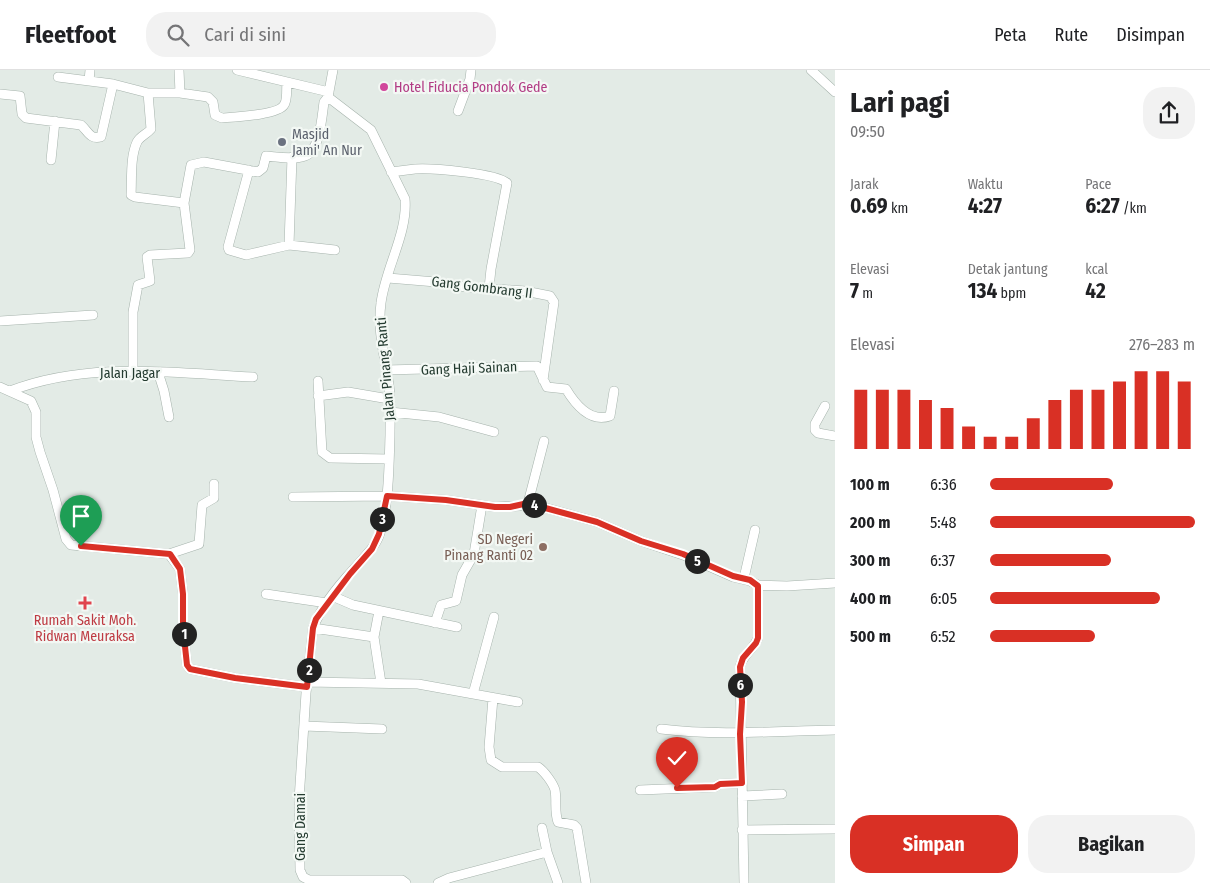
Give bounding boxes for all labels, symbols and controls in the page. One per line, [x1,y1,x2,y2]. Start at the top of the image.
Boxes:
search box [146,12,496,57]
text: Fleetfoot [25,21,116,49]
icon: search [164,21,192,49]
text: Cari di sini [204,23,286,46]
text: Peta [994,24,1026,46]
text: Rute [1054,24,1088,46]
text: Disimpan [1116,24,1185,46]
place label: Hotel Fiducia Pondok Gede [394,79,548,96]
marker: Hotel Fiducia Pondok Gede [378,81,390,93]
text: Lari pagi [850,86,950,119]
button: share [1143,87,1195,139]
text: 09:50 [850,122,885,141]
place label: Masjid Jami' An Nur [292,126,362,159]
marker: Masjid Jami' An Nur [276,136,288,148]
text: Jarak [850,176,879,193]
text: Waktu [968,176,1003,193]
text: Pace [1085,176,1111,193]
text: 0.69 [850,193,888,219]
text: 4:27 [968,193,1002,219]
text: 6:27 [1085,193,1120,219]
text: km [888,200,908,217]
text: /km [1120,200,1147,217]
text: Elevasi [850,261,889,278]
text: Detak jantung [968,261,1047,278]
text: kcal [1085,261,1108,278]
street label: Gang Gombrang II [430,273,533,302]
text: 7 [850,278,859,304]
text: 134 [968,278,997,304]
text: 42 [1085,278,1106,304]
text: m [859,285,873,302]
text: bpm [997,285,1026,302]
street label: Jalan Pinang Ranti [373,316,398,421]
text: Elevasi [850,335,895,354]
text: 276–283 m [1129,335,1195,354]
street label: Gang Haji Sainan [420,358,518,379]
street label: Jalan Jagar [100,365,160,382]
text: 100 m [850,475,890,494]
text: 6:36 [930,475,957,494]
pin: 4 [522,492,546,518]
pin [60,495,102,546]
text: 4 [531,497,538,514]
icon: arrive [67,502,95,530]
pin: 3 [370,506,394,532]
text: 3 [379,511,386,528]
text: 200 m [850,513,890,532]
text: 5:48 [930,513,956,532]
place label: SD Negeri Pinang Ranti 02 [444,531,533,564]
marker: SD Negeri Pinang Ranti 02 [537,541,549,553]
pin: 5 [684,548,710,574]
text: 300 m [850,551,891,570]
text: 6:37 [930,551,955,570]
text: 5 [694,553,701,570]
text: 400 m [850,589,891,608]
text: 6:05 [930,589,957,608]
marker: Rumah Sakit Moh. Ridwan Meuraksa [78,596,92,610]
place label: Rumah Sakit Moh. Ridwan Meuraksa [34,612,136,645]
pin: 1 [172,622,196,646]
text: 1 [182,626,187,643]
text: 500 m [850,627,891,646]
text: 6:52 [930,627,956,646]
pin: 2 [296,658,322,682]
text: 2 [306,662,313,679]
pin: 6 [728,672,752,698]
text: 6 [737,677,744,694]
pin [656,737,698,788]
icon: check [663,744,691,772]
street label: Gang Damai [292,793,309,861]
button: Simpan [850,815,1018,873]
button: Bagikan [1028,815,1195,873]

